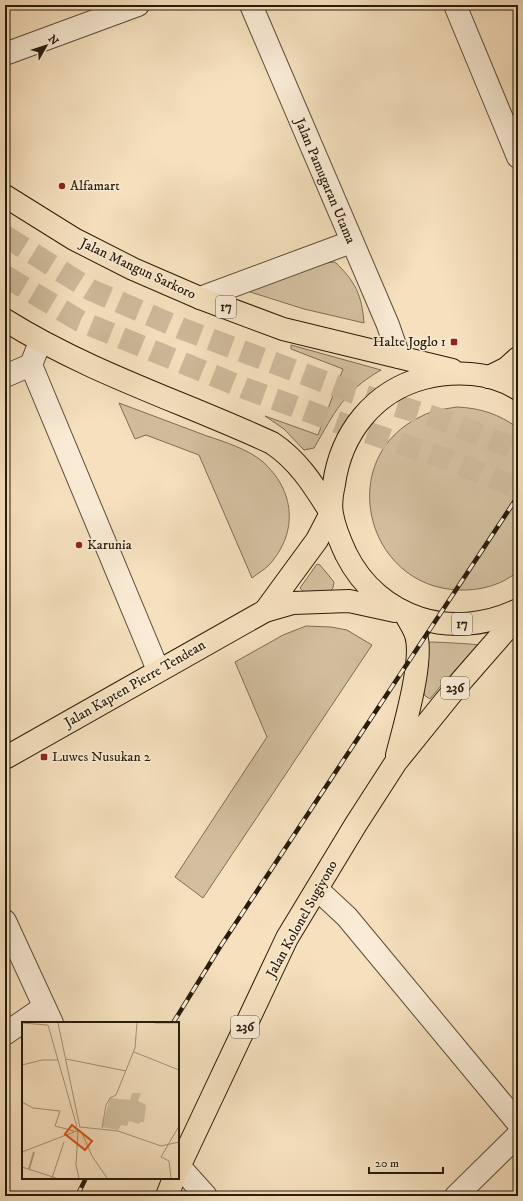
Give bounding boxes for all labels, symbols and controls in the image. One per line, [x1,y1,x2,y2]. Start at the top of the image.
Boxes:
north arrow [26,26,66,66]
text: N [45,32,61,48]
street label: Jalan Pamugaran Utama [290,114,360,247]
place label: Alfamart [70,177,120,195]
marker: Alfamart [57,181,67,191]
street label: Jalan Mangun Sarkoro [75,233,199,304]
road number: 17 [216,296,236,318]
place label: Halte Joglo 1 [373,333,446,351]
marker: Halte Joglo 1 [449,337,459,347]
place label: Karunia [87,536,132,554]
marker: Karunia [74,540,84,550]
road number: 17 [452,613,472,635]
street label: Jalan Kapten Pierre Tendean [59,636,209,733]
road number: 236 [441,677,469,699]
place label: Luwes Nusukan 2 [52,748,151,766]
marker: Luwes Nusukan 2 [39,752,49,762]
street label: Jalan Kolonel Sugiyono [261,857,342,983]
road number: 236 [231,1016,259,1038]
inset map [22,1022,179,1179]
scale bar [369,1149,443,1175]
text: 20 m [375,1156,399,1171]

